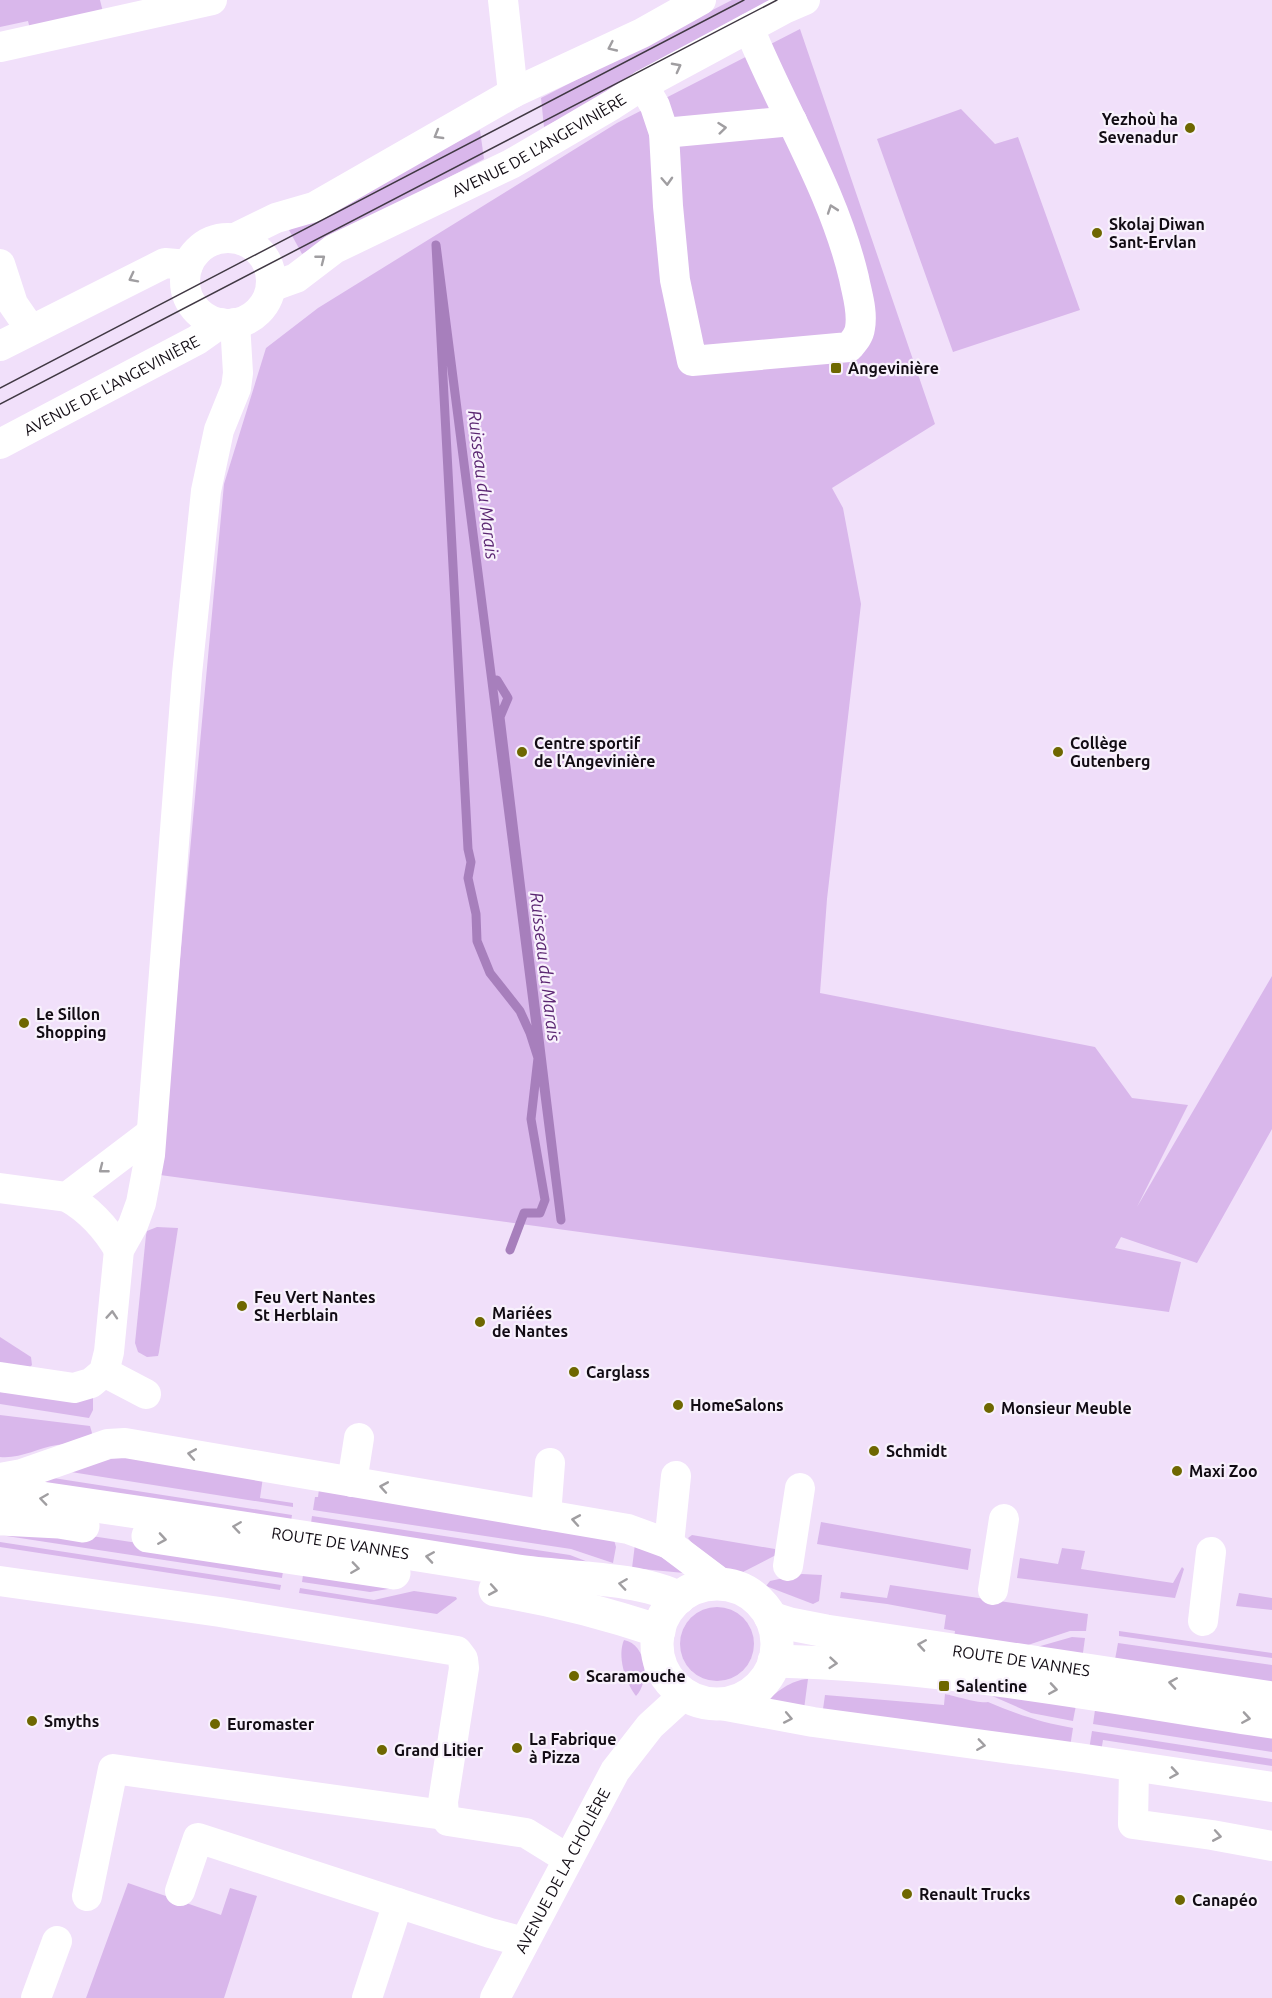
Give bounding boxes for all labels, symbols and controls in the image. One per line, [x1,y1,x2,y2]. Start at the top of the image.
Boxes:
one-way arrow [607,40,618,52]
one-way arrow [671,63,681,74]
street label: AVENUE DE L'ANGEVINIÈRE [449,90,629,200]
place label: Yezhoù ha Sevenadur [1099,110,1178,146]
marker: Yezhoù ha Sevenadur [1183,121,1197,135]
one-way arrow [717,122,726,135]
one-way arrow [434,128,444,139]
one-way arrow [660,176,673,185]
one-way arrow [826,204,839,215]
place label: Skolaj Diwan Sant-Ervlan [1109,215,1205,251]
marker: Skolaj Diwan Sant-Ervlan [1090,226,1104,240]
one-way arrow [314,255,325,266]
one-way arrow [129,271,140,283]
street label: AVENUE DE L'ANGEVINIÈRE [20,331,202,439]
place label: Angevinière [848,359,939,377]
marker: Angevinière [829,361,843,375]
water label: Ruisseau du Marais [465,409,503,561]
place label: Centre sportif de l'Angevinière [534,734,655,770]
place label: Collège Gutenberg [1070,734,1150,770]
marker: Centre sportif de l'Angevinière [515,745,529,759]
marker: Collège Gutenberg [1051,745,1065,759]
water label: Ruisseau du Marais [527,891,565,1043]
place label: Le Sillon Shopping [36,1005,106,1041]
marker: Le Sillon Shopping [17,1016,31,1030]
one-way arrow [99,1162,110,1173]
place label: Feu Vert Nantes St Herblain [254,1288,376,1324]
marker: Feu Vert Nantes St Herblain [235,1299,249,1313]
place label: Mariées de Nantes [492,1304,568,1340]
one-way arrow [105,1310,118,1319]
marker: Mariées de Nantes [473,1315,487,1329]
place label: Carglass [586,1363,650,1381]
marker: Carglass [567,1365,581,1379]
place label: HomeSalons [690,1396,784,1414]
marker: HomeSalons [671,1398,685,1412]
place label: Monsieur Meuble [1001,1399,1132,1417]
marker: Monsieur Meuble [982,1401,996,1415]
place label: Schmidt [886,1442,947,1460]
marker: Schmidt [867,1444,881,1458]
one-way arrow [187,1448,197,1461]
place label: Maxi Zoo [1189,1462,1258,1480]
marker: Maxi Zoo [1170,1464,1184,1478]
one-way arrow [379,1481,389,1494]
one-way arrow [40,1493,49,1505]
one-way arrow [571,1514,581,1527]
one-way arrow [233,1521,242,1533]
street label: ROUTE DE VANNES [270,1523,410,1562]
one-way arrow [157,1532,167,1544]
one-way arrow [425,1551,435,1563]
one-way arrow [350,1561,359,1573]
one-way arrow [618,1578,628,1590]
one-way arrow [488,1583,497,1595]
one-way arrow [917,1640,927,1652]
street label: ROUTE DE VANNES [951,1641,1091,1680]
one-way arrow [828,1656,837,1669]
place label: Scaramouche [586,1667,686,1685]
marker: Scaramouche [567,1669,581,1683]
place label: Salentine [956,1677,1027,1695]
one-way arrow [1168,1677,1178,1690]
marker: Salentine [937,1679,951,1693]
one-way arrow [1048,1682,1058,1694]
one-way arrow [783,1711,793,1724]
one-way arrow [1240,1711,1250,1724]
place label: Smyths [44,1712,99,1730]
marker: Smyths [25,1714,39,1728]
place label: Euromaster [227,1715,315,1733]
marker: Euromaster [208,1717,222,1731]
place label: La Fabrique à Pizza [529,1730,616,1766]
one-way arrow [976,1739,986,1751]
place label: Grand Litier [394,1741,484,1759]
marker: La Fabrique à Pizza [510,1741,524,1755]
marker: Grand Litier [375,1743,389,1757]
one-way arrow [1169,1766,1179,1778]
street label: AVENUE DE LA CHOLIÈRE [511,1785,613,1956]
one-way arrow [1212,1829,1222,1842]
place label: Renault Trucks [919,1885,1030,1903]
marker: Renault Trucks [900,1887,914,1901]
place label: Canapéo [1192,1891,1258,1909]
marker: Canapéo [1173,1893,1187,1907]

